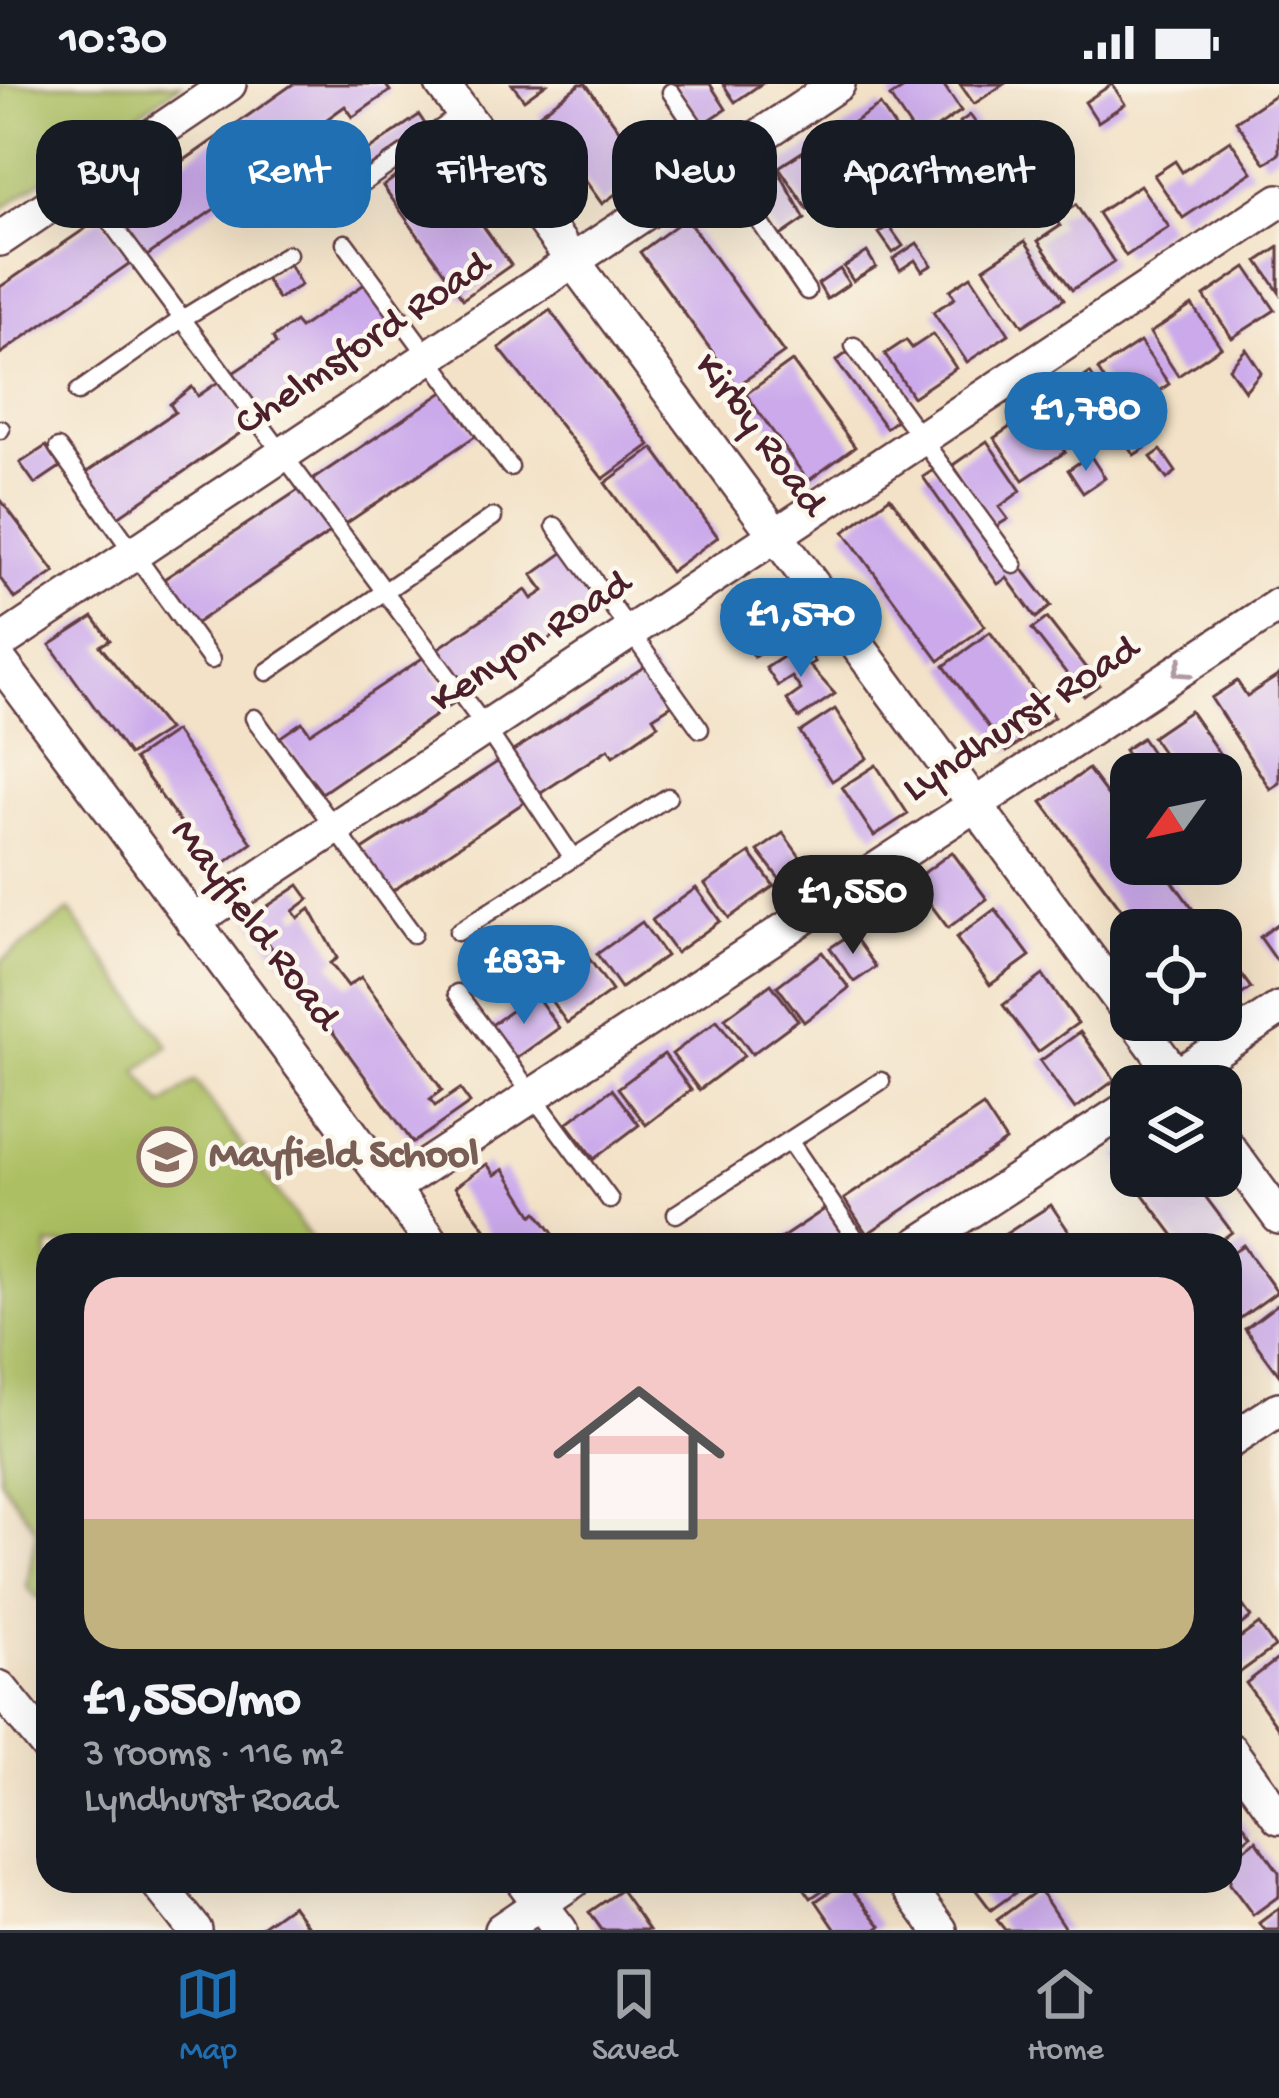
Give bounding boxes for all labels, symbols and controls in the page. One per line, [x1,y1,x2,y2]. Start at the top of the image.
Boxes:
text: 10:30 [60,16,167,69]
chip: Buy [36,120,182,228]
chip: Rent [206,120,371,228]
chip: Filters [395,120,588,228]
chip: New [612,120,777,228]
chip: Apartment [801,120,1075,228]
street label: Chelmsford Road [227,241,504,449]
street label: Kirby Road [681,345,837,530]
pin: £1,780 [988,372,1184,474]
text: £1,780 [1031,388,1141,434]
street label: Kenyon Road [423,559,644,727]
pin: £1,570 [703,578,899,680]
text: £1,570 [747,594,855,640]
street label: Lyndhurst Road [895,625,1152,816]
one-way arrow [1173,655,1195,677]
north arrow [1110,753,1242,885]
map controls [1110,753,1242,1197]
street label: Mayfield Road [158,811,351,1044]
pin: £1,550 [755,855,951,957]
text: £1,550 [799,871,907,917]
button: locate [1110,909,1242,1041]
pin: £837 [453,925,595,1027]
text: £837 [484,941,564,987]
button: layers [1110,1065,1242,1197]
school or university icon: Mayfield School [136,1126,198,1188]
place label: Mayfield School [209,1133,479,1182]
icon: home [531,1355,747,1571]
text: £1,550/mo [84,1673,301,1733]
text: 3 rooms · 116 m² [84,1733,344,1779]
text: Lyndhurst Road [84,1779,337,1825]
tab: Map [175,1961,241,2071]
tab: Saved [592,1961,677,2071]
tab: Home [1027,1961,1104,2071]

